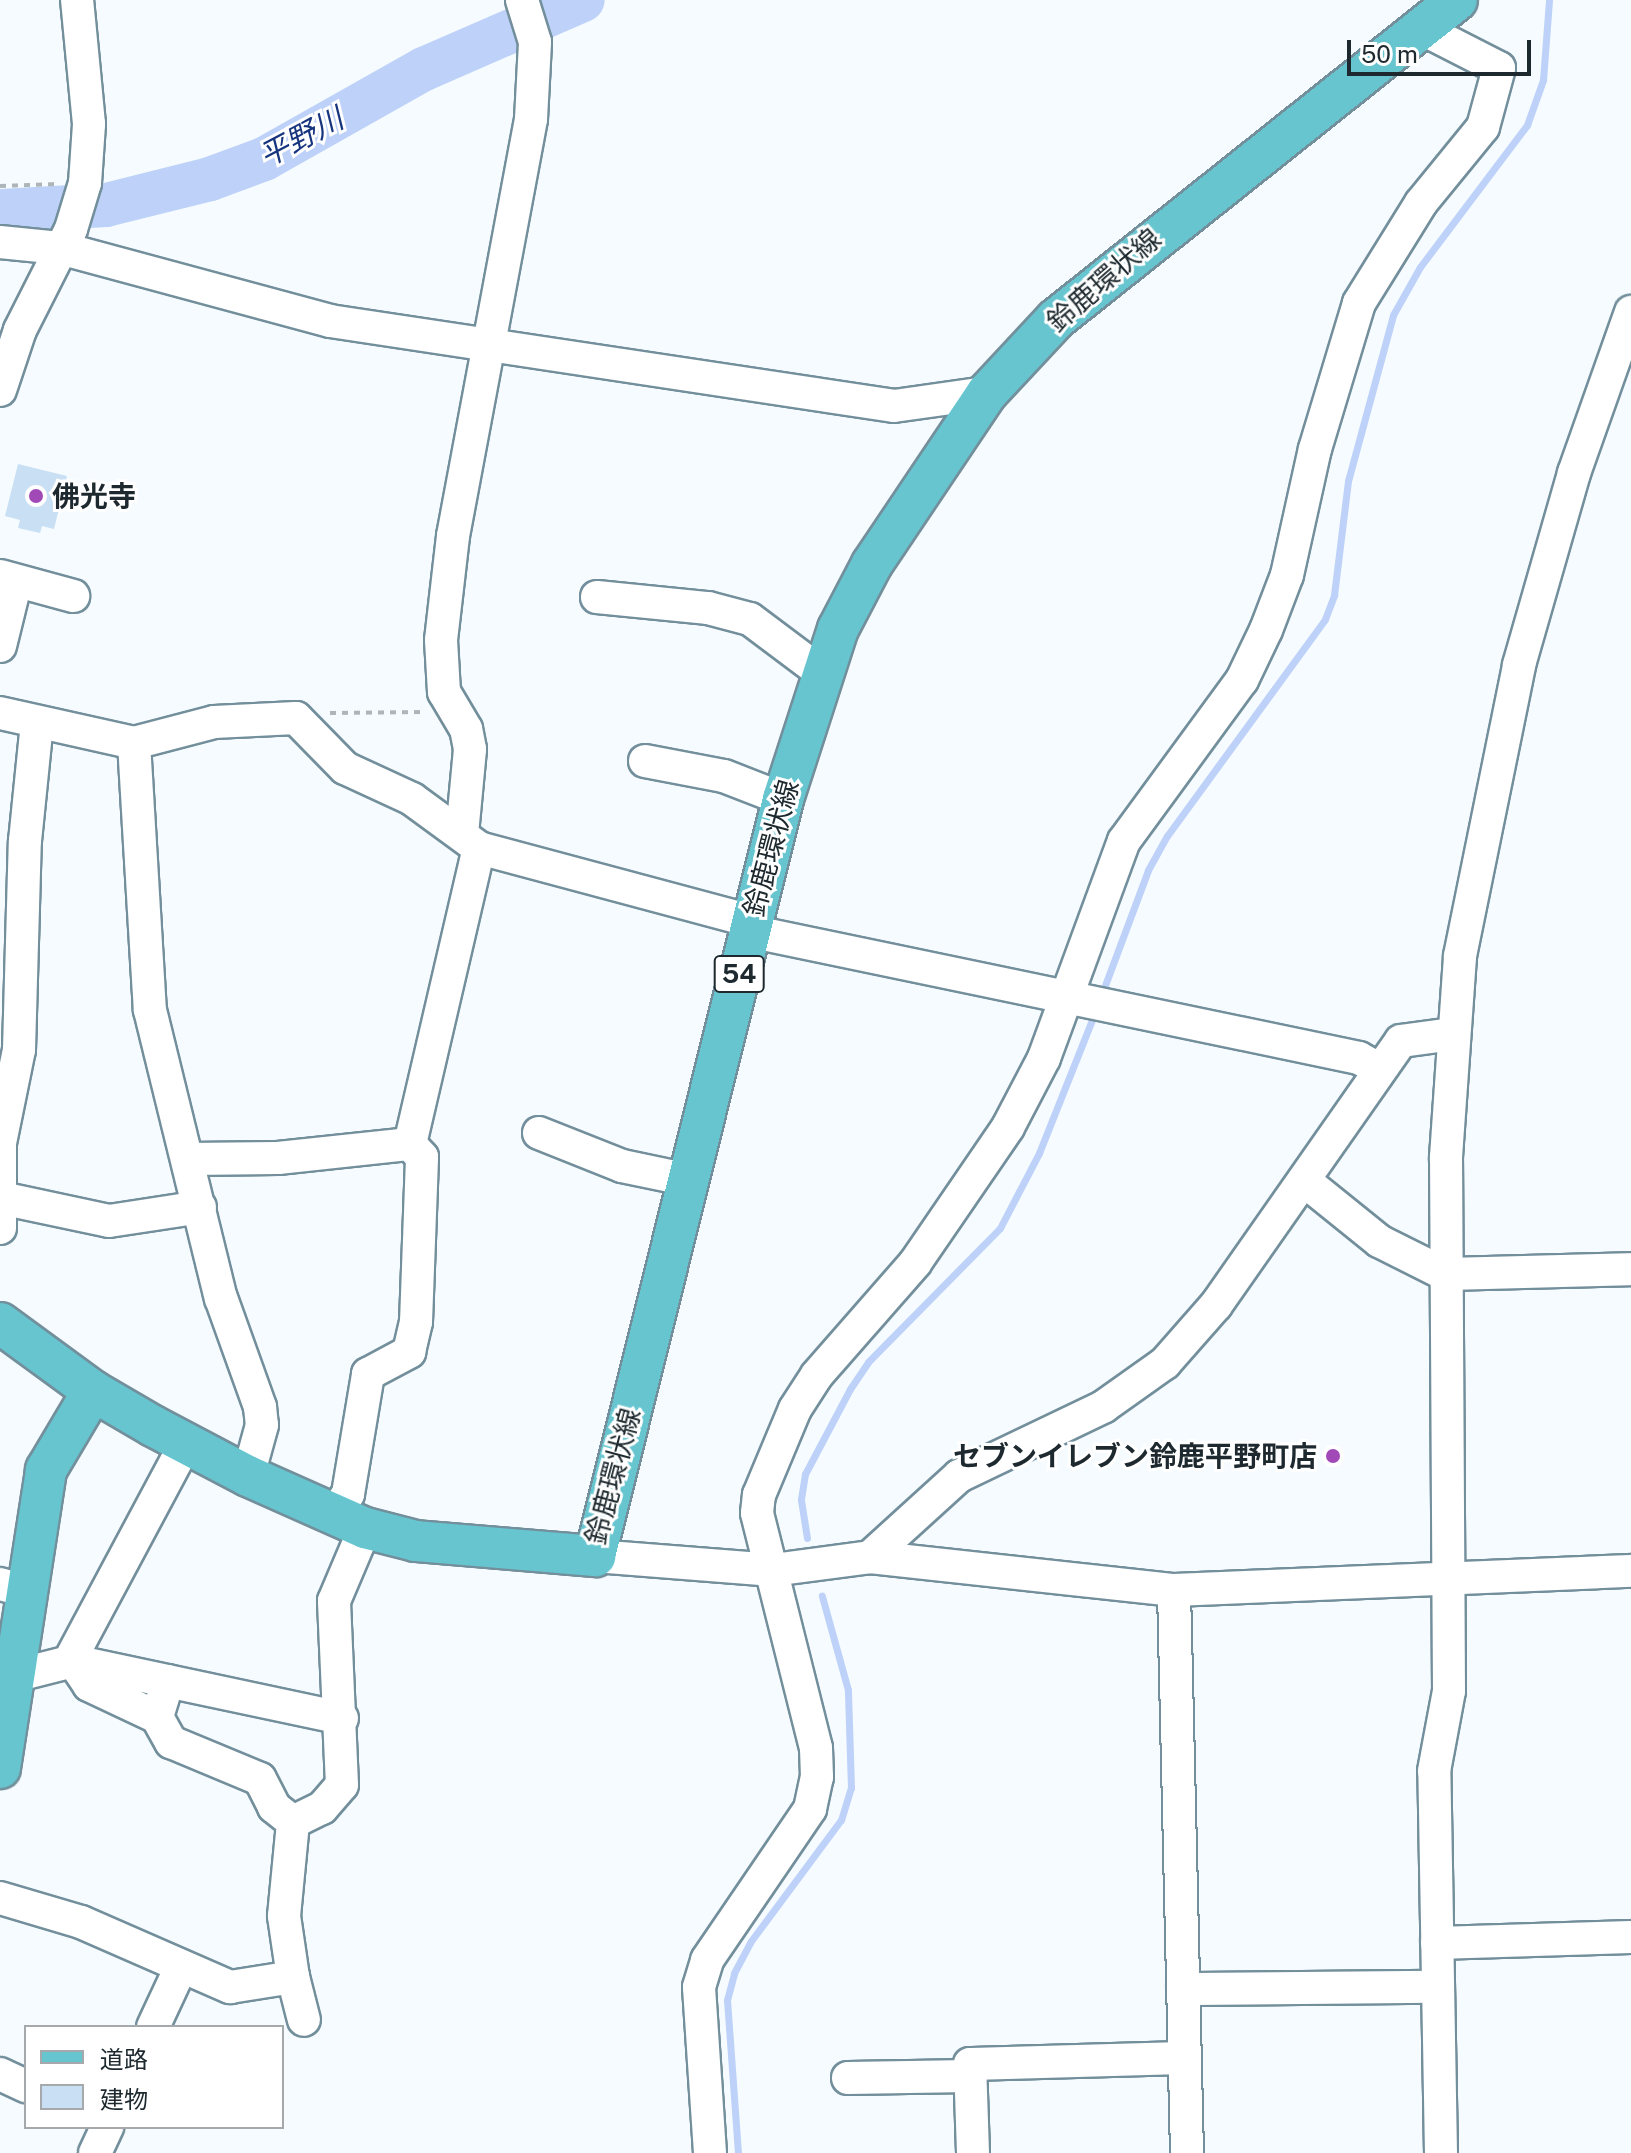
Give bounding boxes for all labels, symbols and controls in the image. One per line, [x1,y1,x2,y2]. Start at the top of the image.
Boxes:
scale bar [1351,24,1535,74]
text: 50 m [1361,40,1418,68]
water label: 平野川 [253,100,349,174]
street label: 鈴鹿環状線 [1040,221,1168,339]
place label: 佛光寺 [52,479,136,513]
marker: 佛光寺 [27,487,45,505]
street label: 鈴鹿環状線 [737,776,805,920]
road number: 54 [713,952,765,996]
street label: 鈴鹿環状線 [579,1404,647,1548]
place label: セブンイレブン鈴鹿平野町店 [953,1439,1317,1473]
marker: セブンイレブン鈴鹿平野町店 [1324,1447,1342,1465]
legend [24,2025,284,2129]
text: 道路 [100,2045,148,2073]
text: 建物 [100,2085,148,2113]

